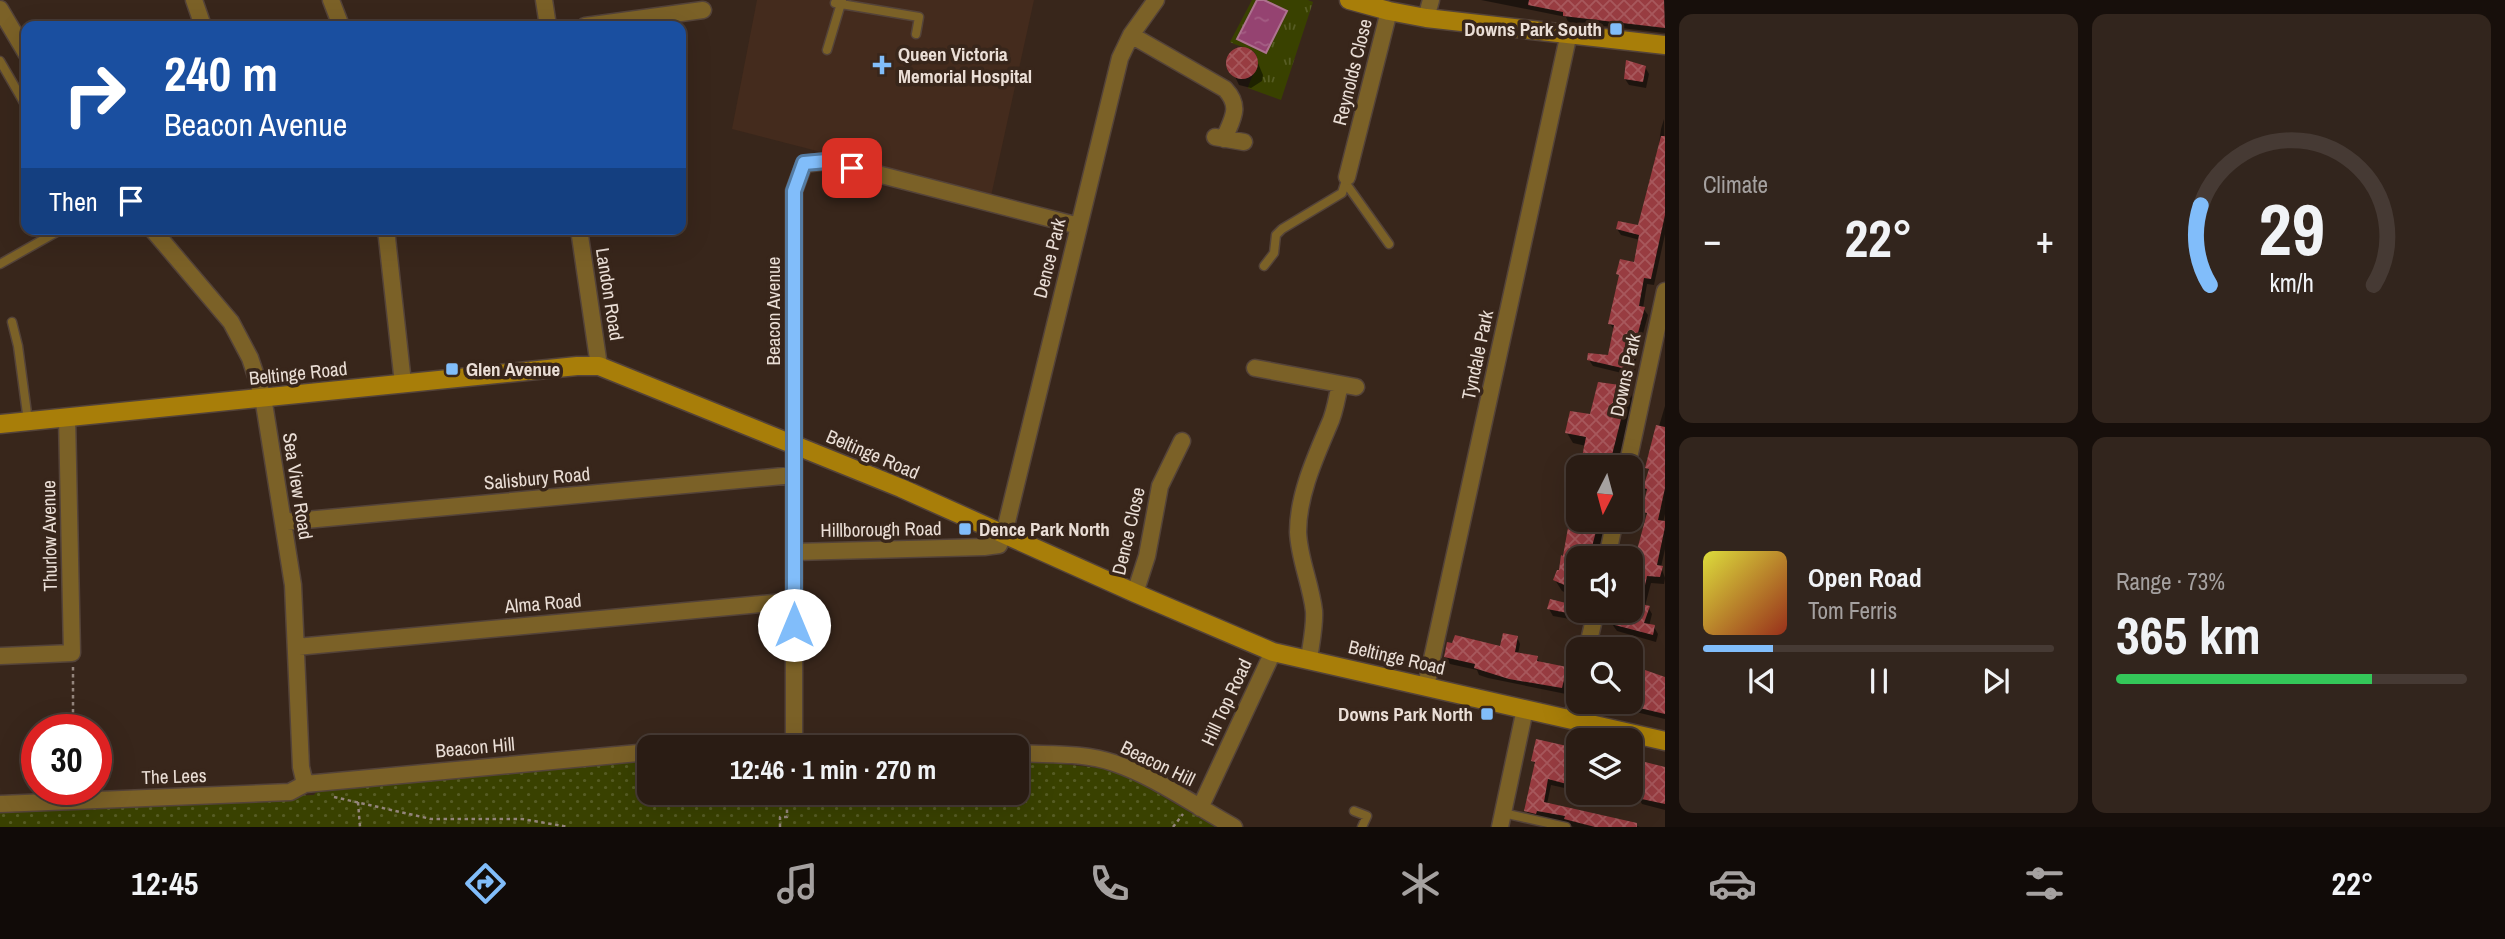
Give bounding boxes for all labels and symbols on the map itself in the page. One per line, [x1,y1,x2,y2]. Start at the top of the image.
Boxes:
street label: Reynolds Close [1326,16,1378,128]
place label: Downs Park South [1464,16,1602,42]
marker: Downs Park South [1608,21,1624,37]
place label: Queen Victoria Memorial Hospital [898,41,1032,89]
marker: Queen Victoria Memorial Hospital [872,55,892,75]
pin [822,138,882,198]
street label: Dence Park [1027,215,1072,301]
street label: Landon Road [590,246,630,342]
street label: Beacon Avenue [760,257,786,365]
street label: Tyndale Park [1455,308,1499,402]
street label: Downs Park [1604,331,1646,419]
street label: Beltinge Road [248,355,348,391]
place label: Glen Avenue [466,356,560,382]
marker: Glen Avenue [444,361,460,377]
street label: Beltinge Road [822,423,924,485]
street label: Sea View Road [277,431,319,541]
north arrow [1566,455,1643,532]
street label: Salisbury Road [483,460,591,496]
street label: Thurlow Avenue [35,480,63,592]
street label: Dence Close [1105,485,1151,577]
street label: Hillborough Road [820,515,942,543]
place label: Dence Park North [979,516,1110,542]
marker: Dence Park North [957,521,973,537]
street label: Alma Road [502,587,583,619]
position arrow [757,588,831,662]
street label: Beltinge Road [1346,633,1448,681]
street label: Hill Top Road [1195,654,1257,750]
place label: Downs Park North [1338,701,1473,727]
marker: Downs Park North [1479,706,1495,722]
speed limit sign: 30 [21,714,112,805]
street label: Beacon Hill [434,731,516,763]
street label: Beacon Hill [1116,734,1200,792]
street label: The Lees [141,762,207,790]

